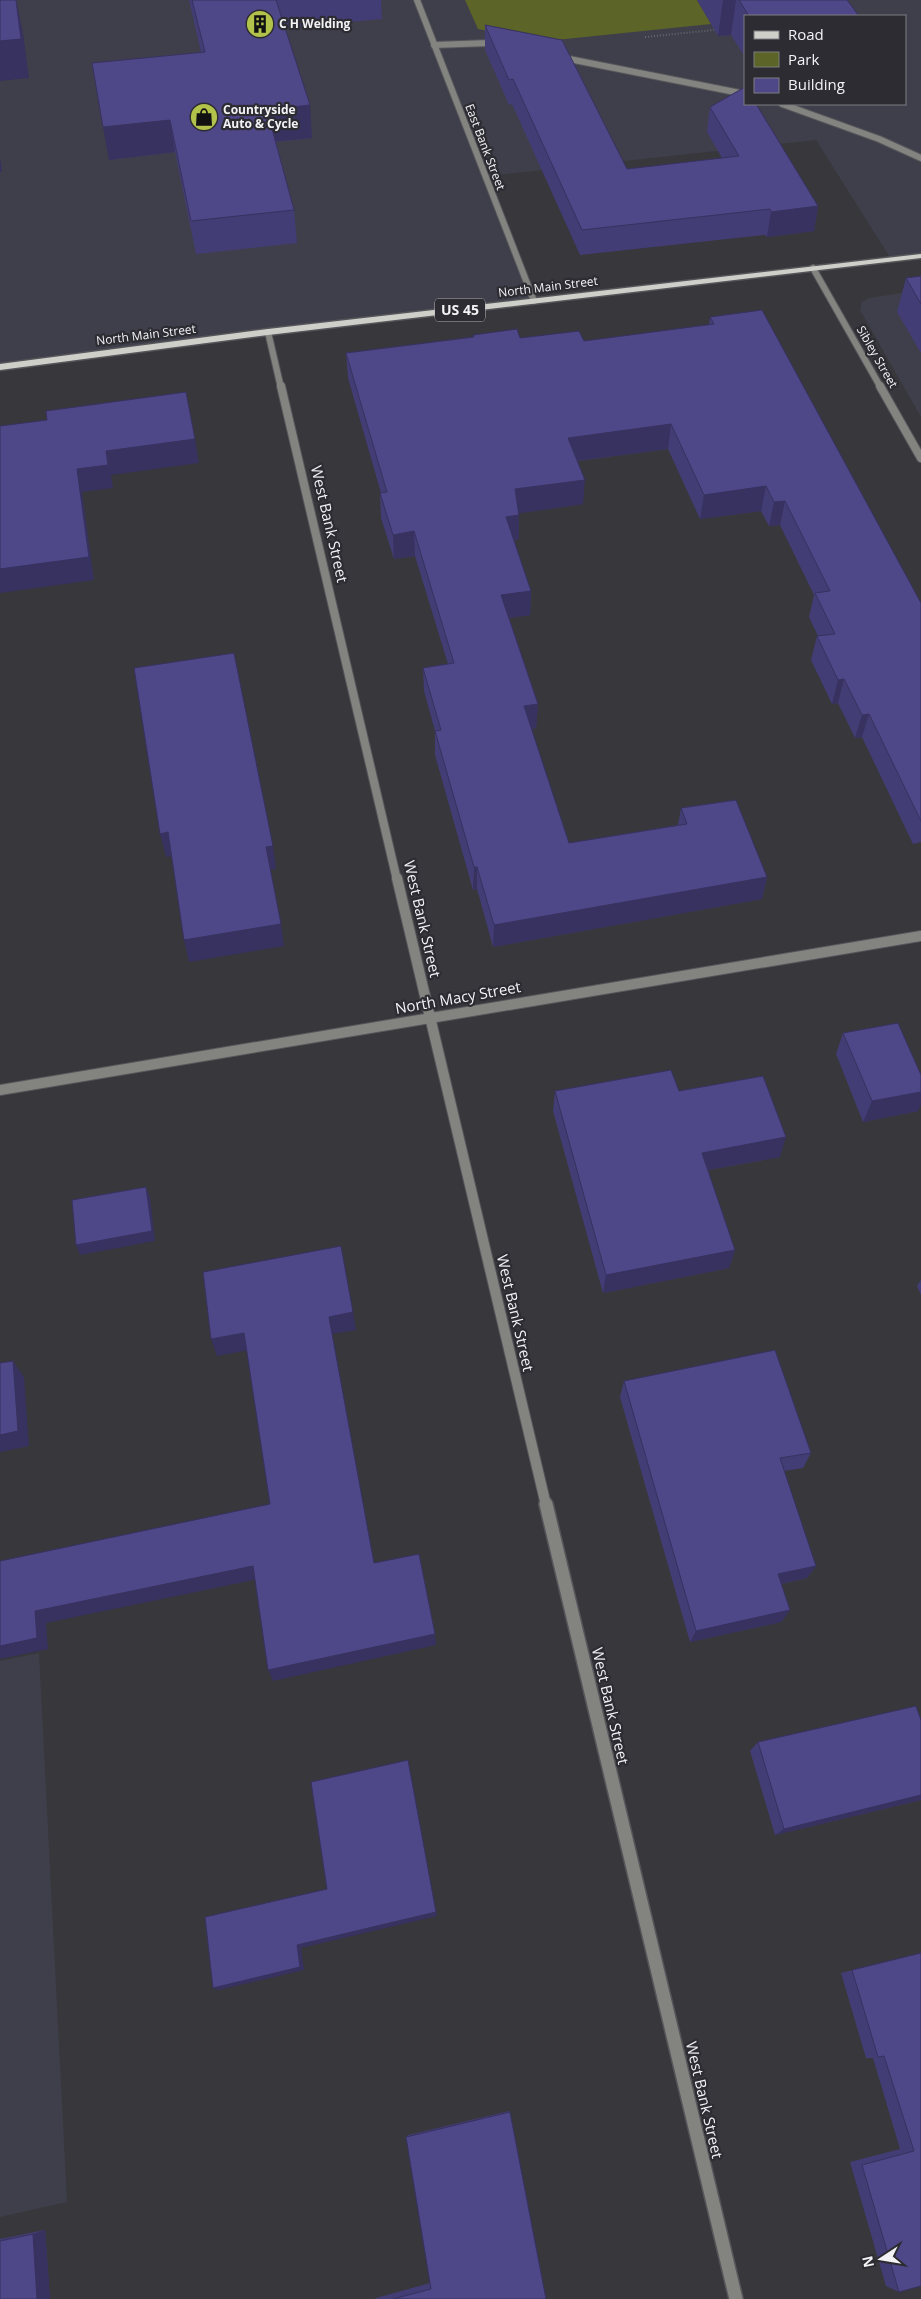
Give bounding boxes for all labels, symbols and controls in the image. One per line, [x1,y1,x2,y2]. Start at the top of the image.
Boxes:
building icon: C H Welding [245,9,275,39]
place label: C H Welding [279,15,351,32]
legend [744,15,906,105]
text: Road [788,24,824,44]
text: Park [788,49,819,69]
text: Building [788,74,845,94]
place label: Countryside Auto & Cycle [223,101,298,132]
street label: East Bank Street [461,101,510,192]
shop icon: Countryside Auto & Cycle [189,102,219,132]
street label: North Main Street [497,272,599,301]
road number: US 45 [435,298,485,322]
street label: North Main Street [95,320,197,349]
street label: Sibley Street [853,322,902,391]
street label: West Bank Street [307,463,353,584]
street label: West Bank Street [400,858,446,979]
street label: North Macy Street [393,976,522,1018]
street label: West Bank Street [493,1252,539,1373]
street label: West Bank Street [588,1645,634,1766]
street label: West Bank Street [682,2039,728,2160]
north arrow [856,2234,906,2284]
text: N [857,2254,878,2269]

